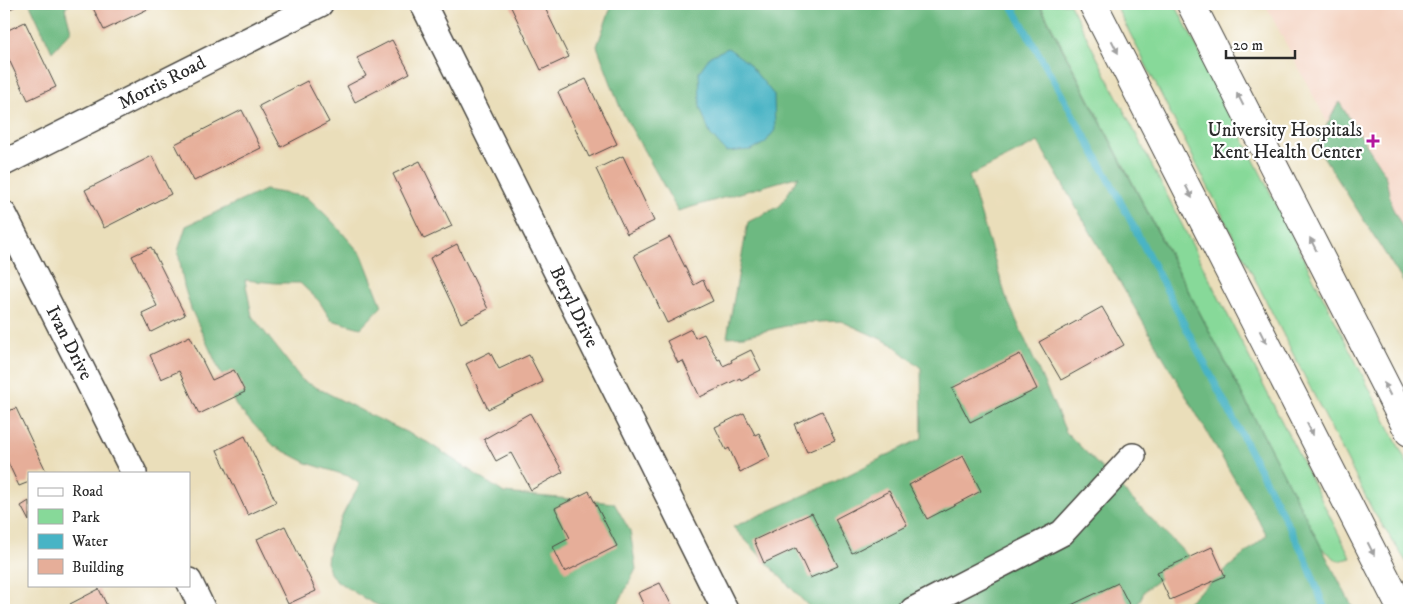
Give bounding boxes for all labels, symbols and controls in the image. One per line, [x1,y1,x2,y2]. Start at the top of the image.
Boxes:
scale bar [1226,28,1294,60]
text: 20 m [1233,36,1263,55]
one-way arrow [1111,40,1119,54]
street label: Morris Road [114,51,210,115]
one-way arrow [1236,92,1244,106]
place label: University Hospitals Kent Health Center [1207,119,1362,164]
marker: University Hospitals Kent Health Center [1366,134,1380,148]
one-way arrow [1185,185,1193,199]
one-way arrow [1309,237,1317,251]
street label: Beryl Drive [544,263,604,352]
street label: Ivan Drive [41,302,98,384]
one-way arrow [1259,330,1267,344]
one-way arrow [1383,381,1391,396]
one-way arrow [1306,422,1314,436]
legend [28,472,190,586]
text: Road [72,482,104,501]
text: Park [72,508,101,527]
text: Water [71,532,108,551]
one-way arrow [1367,542,1375,556]
text: Building [72,558,124,577]

